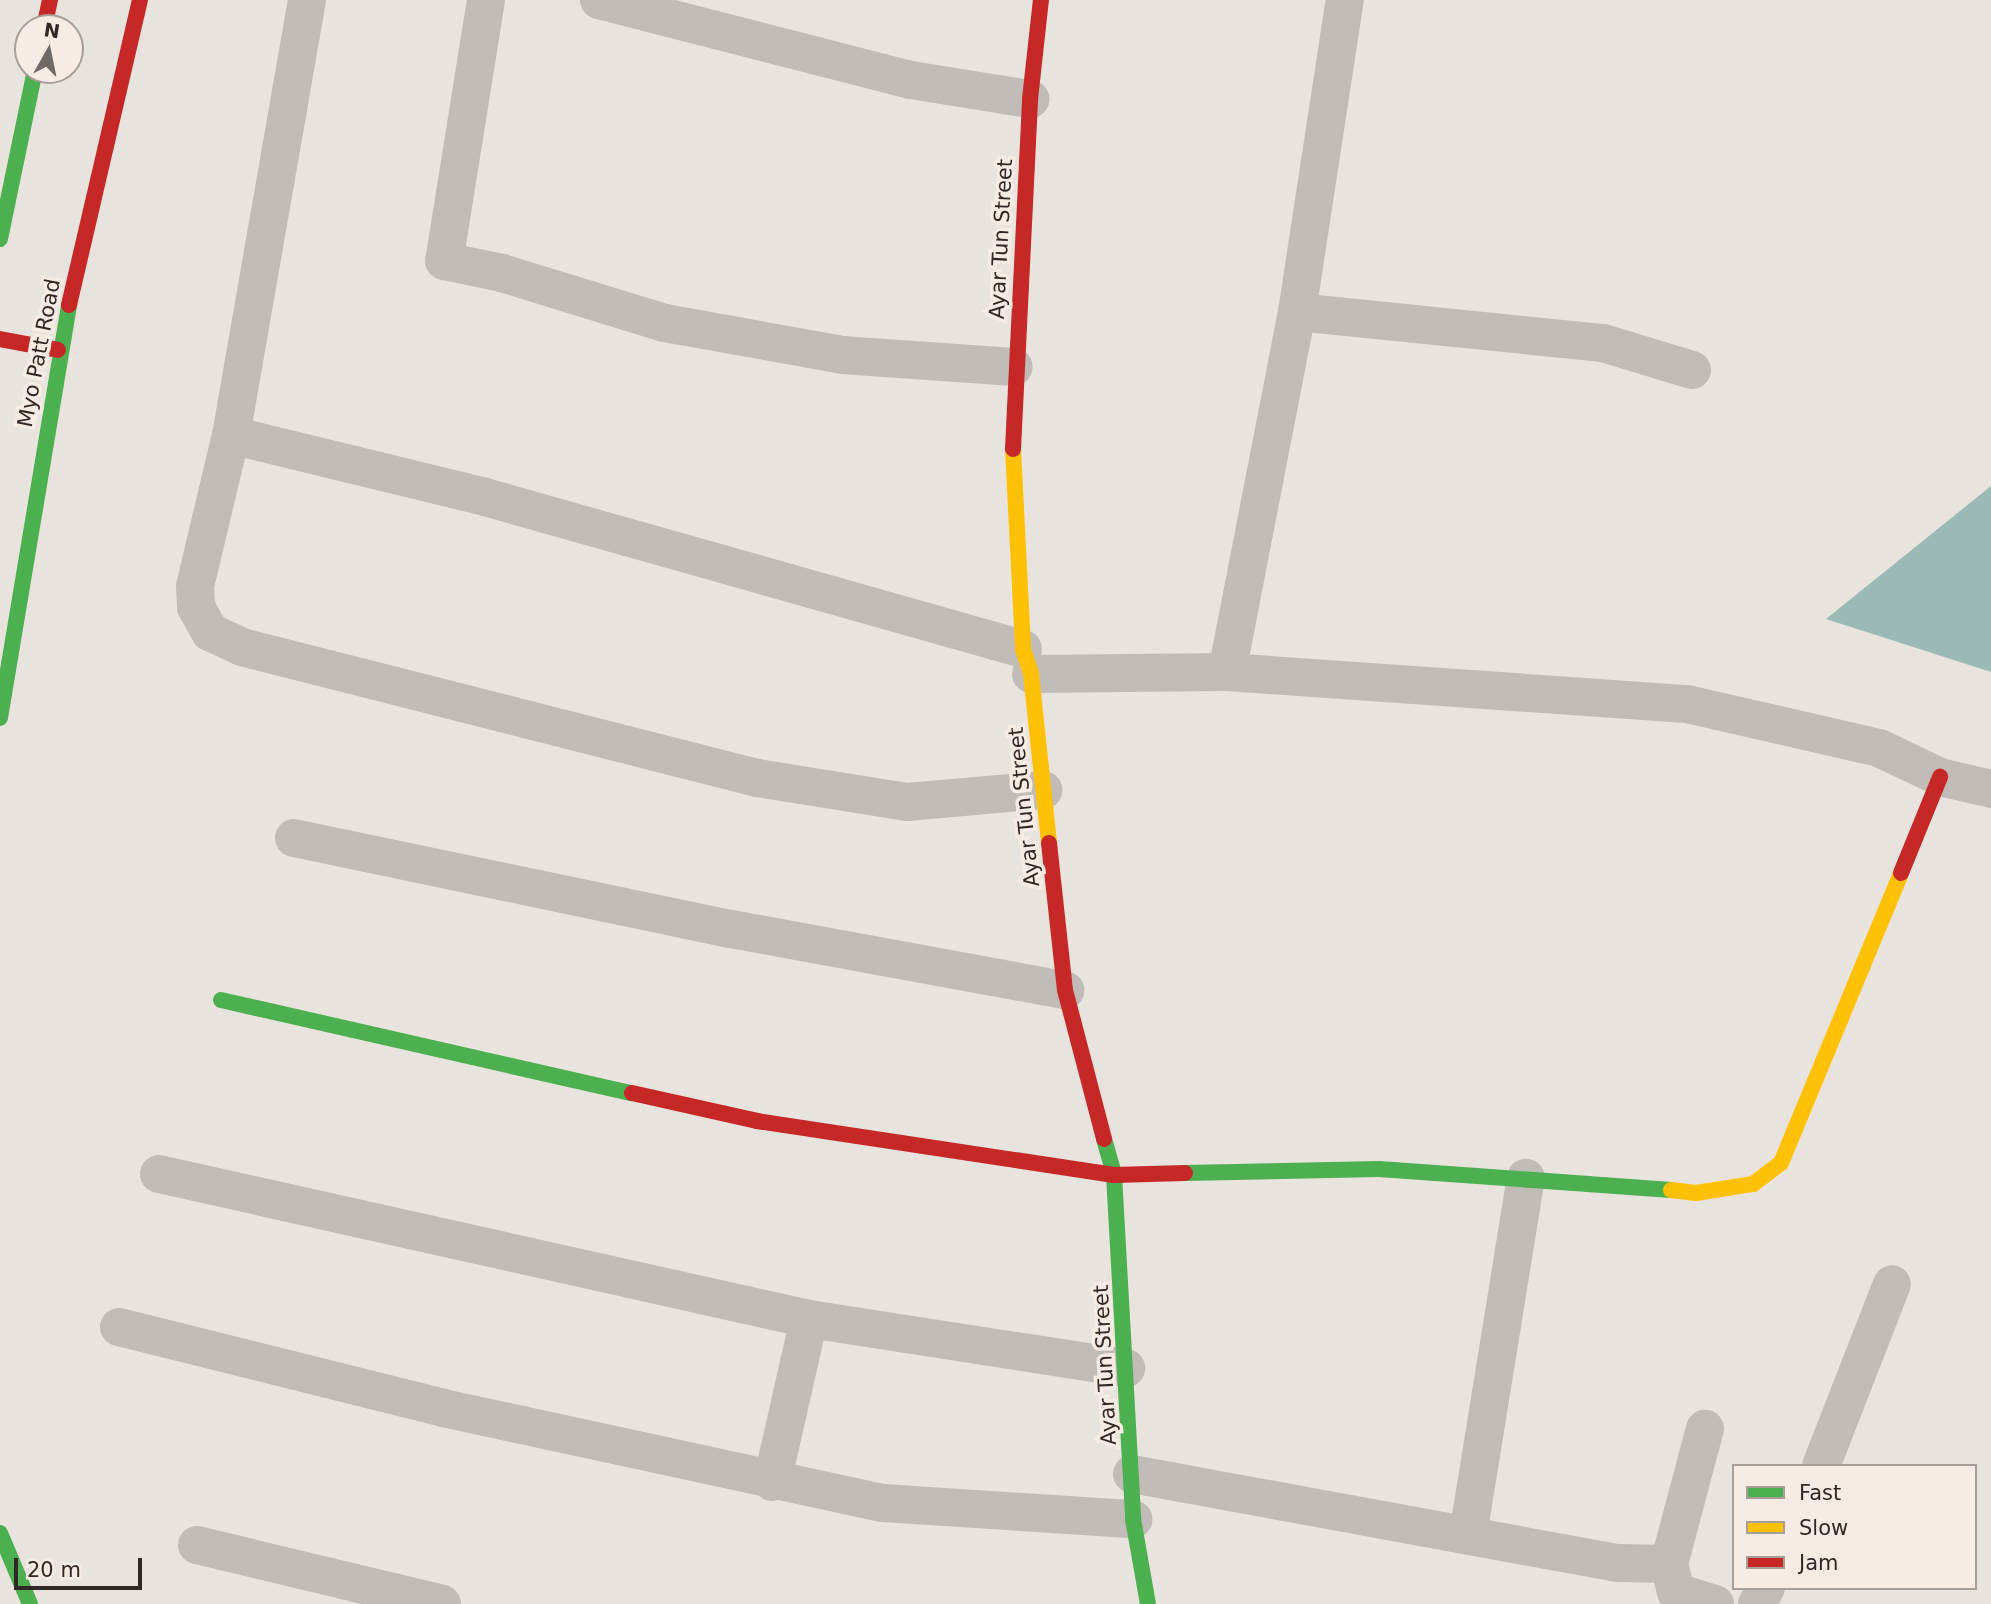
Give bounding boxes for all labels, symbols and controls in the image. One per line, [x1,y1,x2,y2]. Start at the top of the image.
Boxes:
north arrow [14,14,84,84]
text: N [42,18,62,42]
street label: Ayar Tun Street [984,158,1018,320]
street label: Myo Patt Road [12,277,66,429]
street label: Ayar Tun Street [1003,726,1045,888]
street label: Ayar Tun Street [1088,1284,1122,1446]
legend [1732,1464,1977,1590]
text: Fast [1799,1481,1841,1505]
text: Slow [1799,1516,1848,1540]
scale bar [18,1544,145,1588]
text: Jam [1799,1551,1839,1575]
text: 20 m [27,1558,81,1582]

